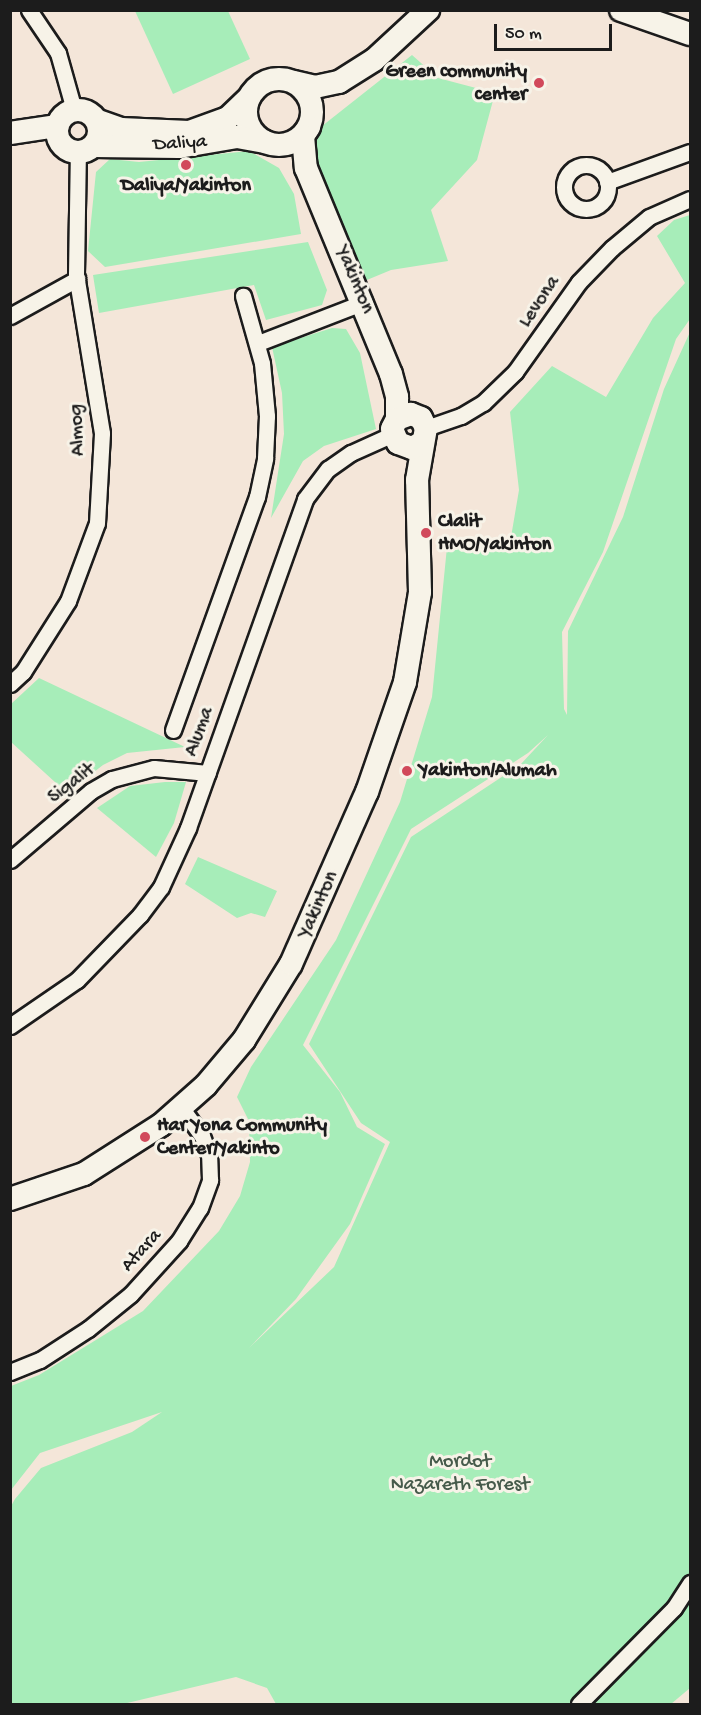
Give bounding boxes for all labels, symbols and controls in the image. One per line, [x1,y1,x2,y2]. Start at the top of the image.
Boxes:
scale bar [497,12,616,50]
text: 50 m [505,24,542,45]
place label: Green community center [386,60,527,107]
marker: Green community center [532,76,546,90]
street label: Daliya [152,130,208,158]
marker: Daliya/Yakinton [179,158,193,172]
place label: Daliya/Yakinton [121,174,251,198]
street label: Yakinton [329,243,379,317]
street label: Levona [514,271,566,333]
street label: Almog [65,403,91,457]
place label: Clalit HMO/Yakinton [438,510,551,557]
marker: Clalit HMO/Yakinton [419,526,433,540]
street label: Aluma [180,704,220,760]
street label: Sigalit [44,758,100,810]
place label: Yakinton/Alumah [419,759,557,783]
marker: Yakinton/Alumah [400,764,414,778]
street label: Yakinton [294,868,344,942]
place label: Har Yona Community Center/Yakinto [157,1114,327,1161]
marker: Har Yona Community Center/Yakinto [138,1130,152,1144]
street label: Atara [117,1225,167,1277]
park label: Mordot Nazareth Forest [391,1450,529,1497]

